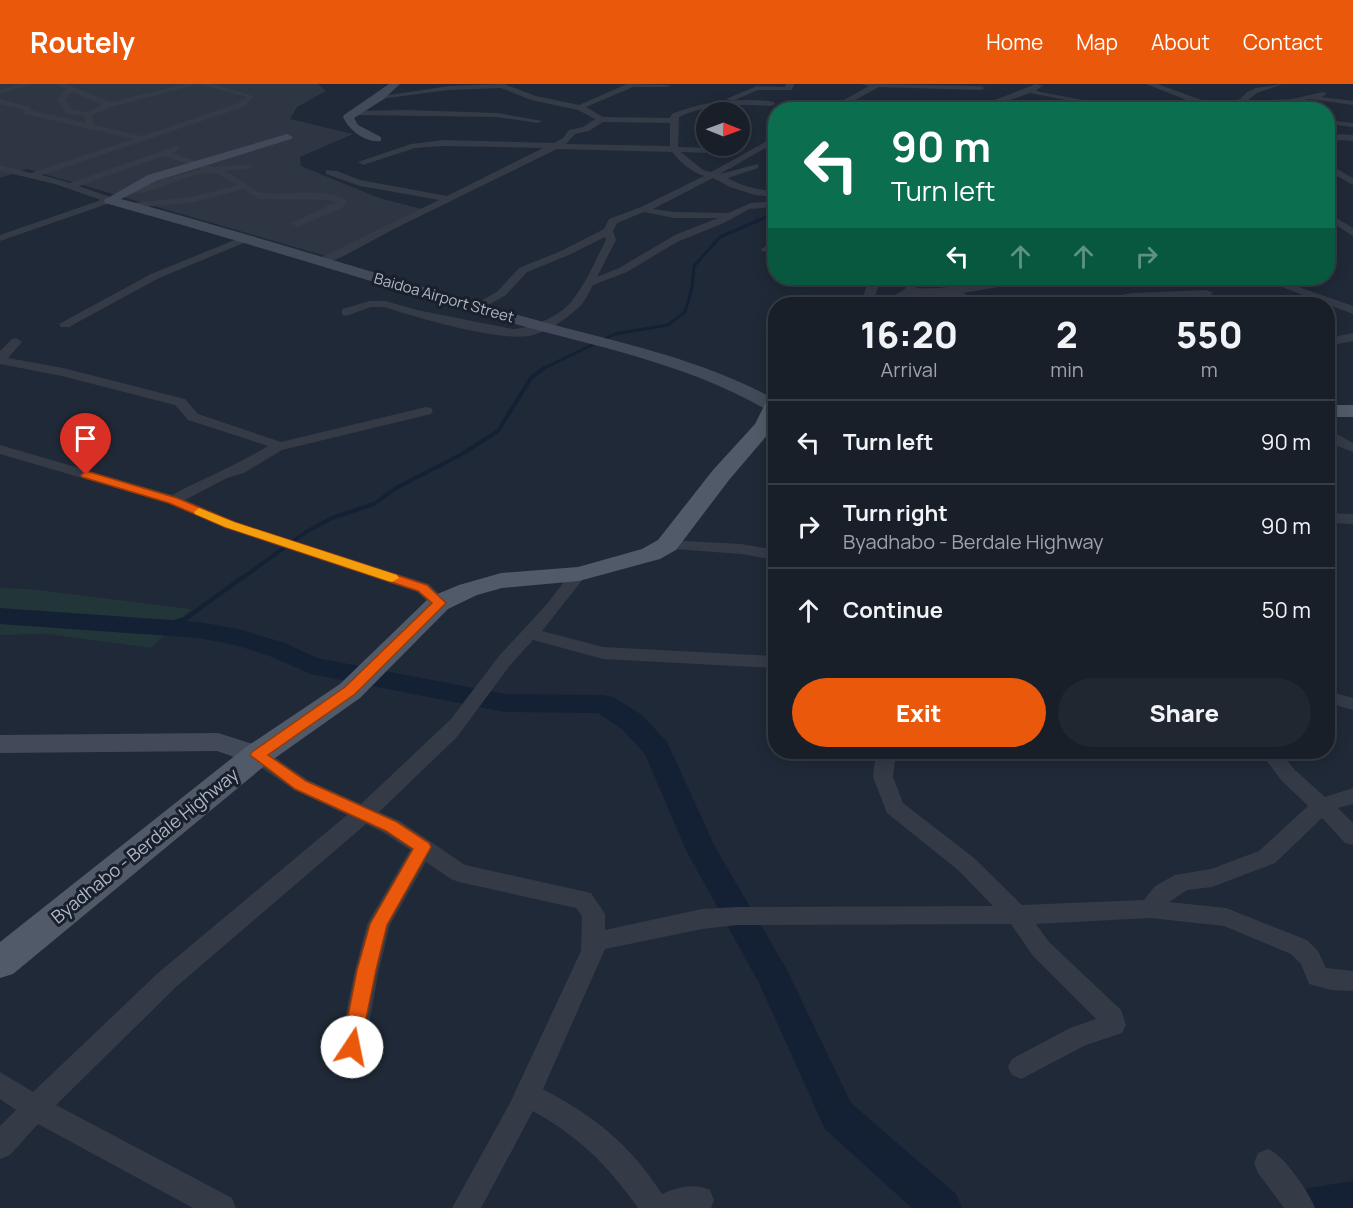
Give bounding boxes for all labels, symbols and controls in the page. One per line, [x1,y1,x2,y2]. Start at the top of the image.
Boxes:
text: Routely [30,23,135,61]
text: Home [986,28,1043,56]
text: Map [1076,28,1118,56]
text: About [1151,28,1210,56]
text: Contact [1243,28,1323,56]
north arrow [696,102,750,156]
map controls [696,102,750,156]
text: 90 m [891,117,991,175]
icon: left [792,126,870,204]
text: Turn left [891,172,995,209]
icon: left [941,240,974,273]
icon: ahead [1004,240,1037,273]
icon: ahead [1067,240,1100,273]
icon: right [1130,240,1163,273]
street label: Baidoa Airport Street [372,267,517,328]
text: 16:20 [860,310,958,359]
text: 2 [1056,310,1078,359]
text: 550 [1176,310,1243,359]
text: Arrival [881,356,938,383]
text: min [1050,356,1084,383]
text: m [1201,356,1218,383]
pin [60,413,111,475]
icon: arrive [69,422,102,455]
icon: left [792,426,825,459]
text: Turn left [843,427,933,457]
text: 90 m [1261,427,1311,457]
text: Turn right [843,498,948,528]
icon: right [792,510,825,543]
text: 90 m [1261,511,1311,541]
text: Byadhabo - Berdale Highway [843,528,1104,555]
icon: ahead [792,594,825,627]
text: Continue [843,595,943,625]
text: 50 m [1262,595,1311,625]
button: Exit [792,678,1046,747]
button: Share [1058,678,1311,747]
street label: Byadhabo - Berdale Highway [46,762,243,928]
position arrow [320,1015,384,1079]

